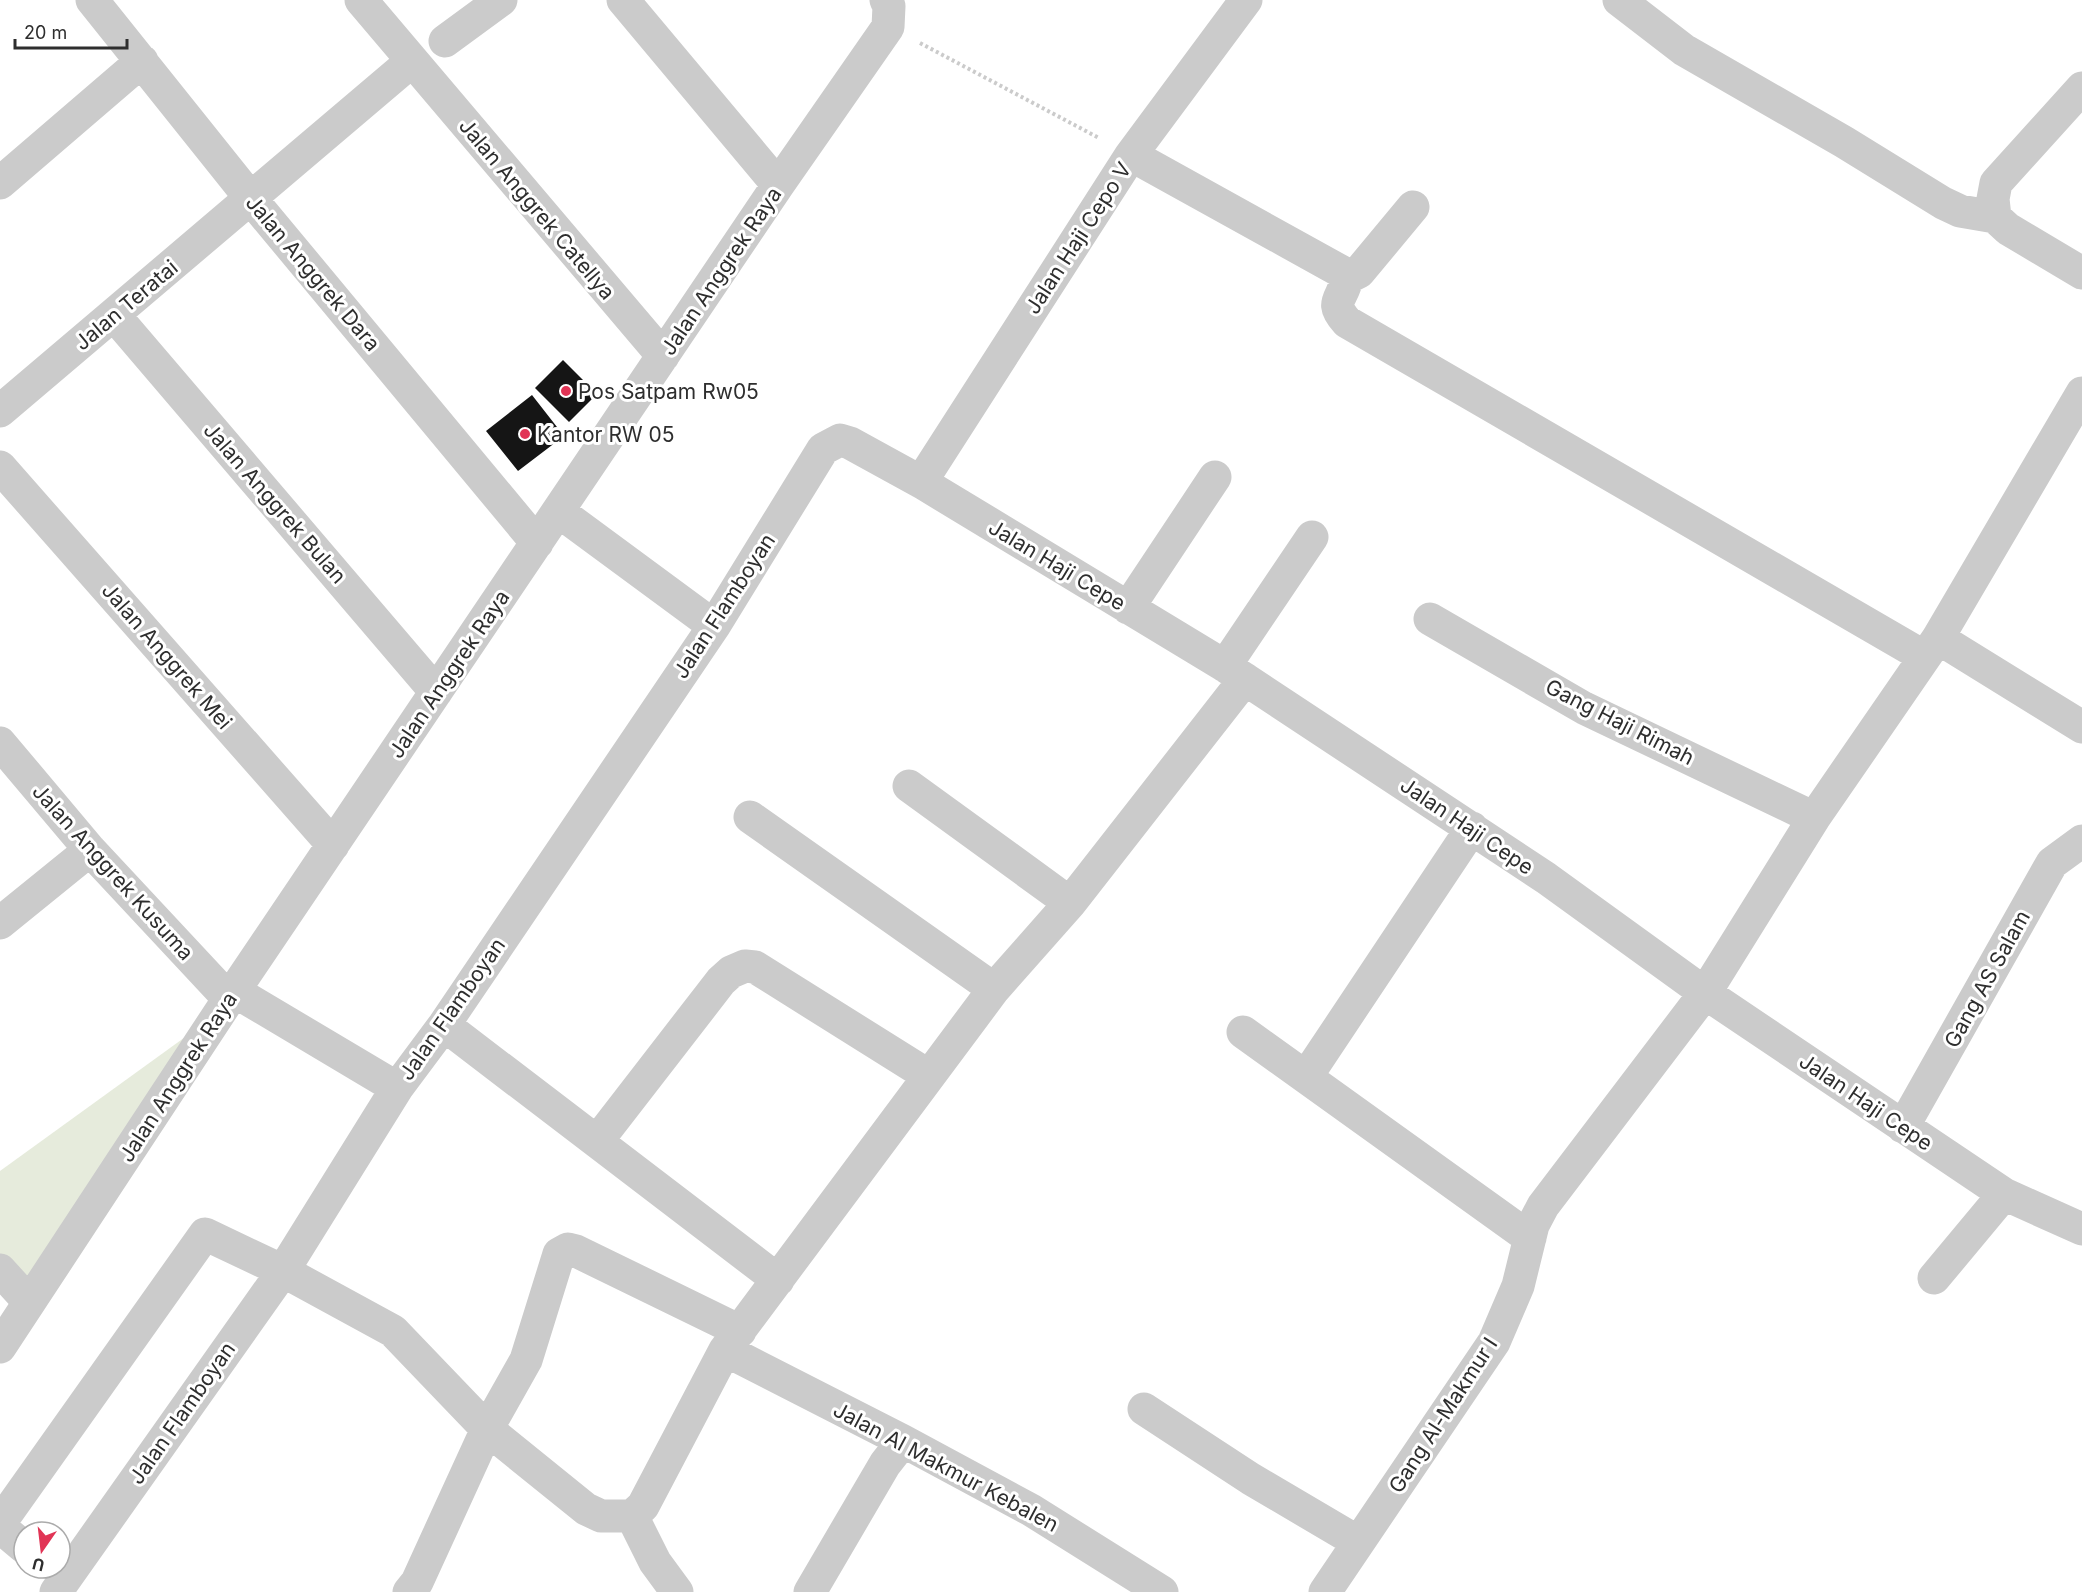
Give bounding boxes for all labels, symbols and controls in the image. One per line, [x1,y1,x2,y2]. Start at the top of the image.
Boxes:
scale bar [15,12,128,50]
text: 20 m [24,22,67,43]
street label: Jalan Anggrek Catellya [454,113,620,305]
street label: Jalan Haji Cepo V [1020,157,1136,319]
street label: Jalan Anggrek Raya [655,182,787,360]
street label: Jalan Anggrek Dara [241,190,385,356]
street label: Jalan Teratai [69,255,183,355]
place label: Pos Satpam Rw05 [578,379,759,404]
marker: Pos Satpam Rw05 [559,384,573,398]
street label: Jalan Anggrek Bulan [199,418,351,588]
place label: Kantor RW 05 [537,422,675,447]
marker: Kantor RW 05 [518,427,532,441]
street label: Jalan Haji Cepe [984,514,1130,616]
street label: Jalan Flamboyan [668,529,780,683]
street label: Jalan Anggrek Mei [97,578,237,734]
street label: Jalan Anggrek Raya [383,585,515,763]
street label: Gang Haji Rimah [1542,674,1698,770]
street label: Jalan Haji Cepe [1396,772,1538,880]
street label: Jalan Anggrek Kusuma [27,779,199,965]
street label: Gang AS Salam [1939,906,2035,1052]
street label: Jalan Flamboyan [394,933,510,1085]
street label: Jalan Anggrek Raya [114,987,242,1167]
street label: Jalan Haji Cepe [1795,1048,1937,1156]
street label: Gang Al-Makmur I [1383,1333,1503,1497]
street label: Jalan Flamboyan [124,1337,240,1489]
street label: Jalan Al Makmur Kebalen [829,1397,1063,1537]
north arrow [12,1520,72,1580]
text: U [30,1553,46,1576]

